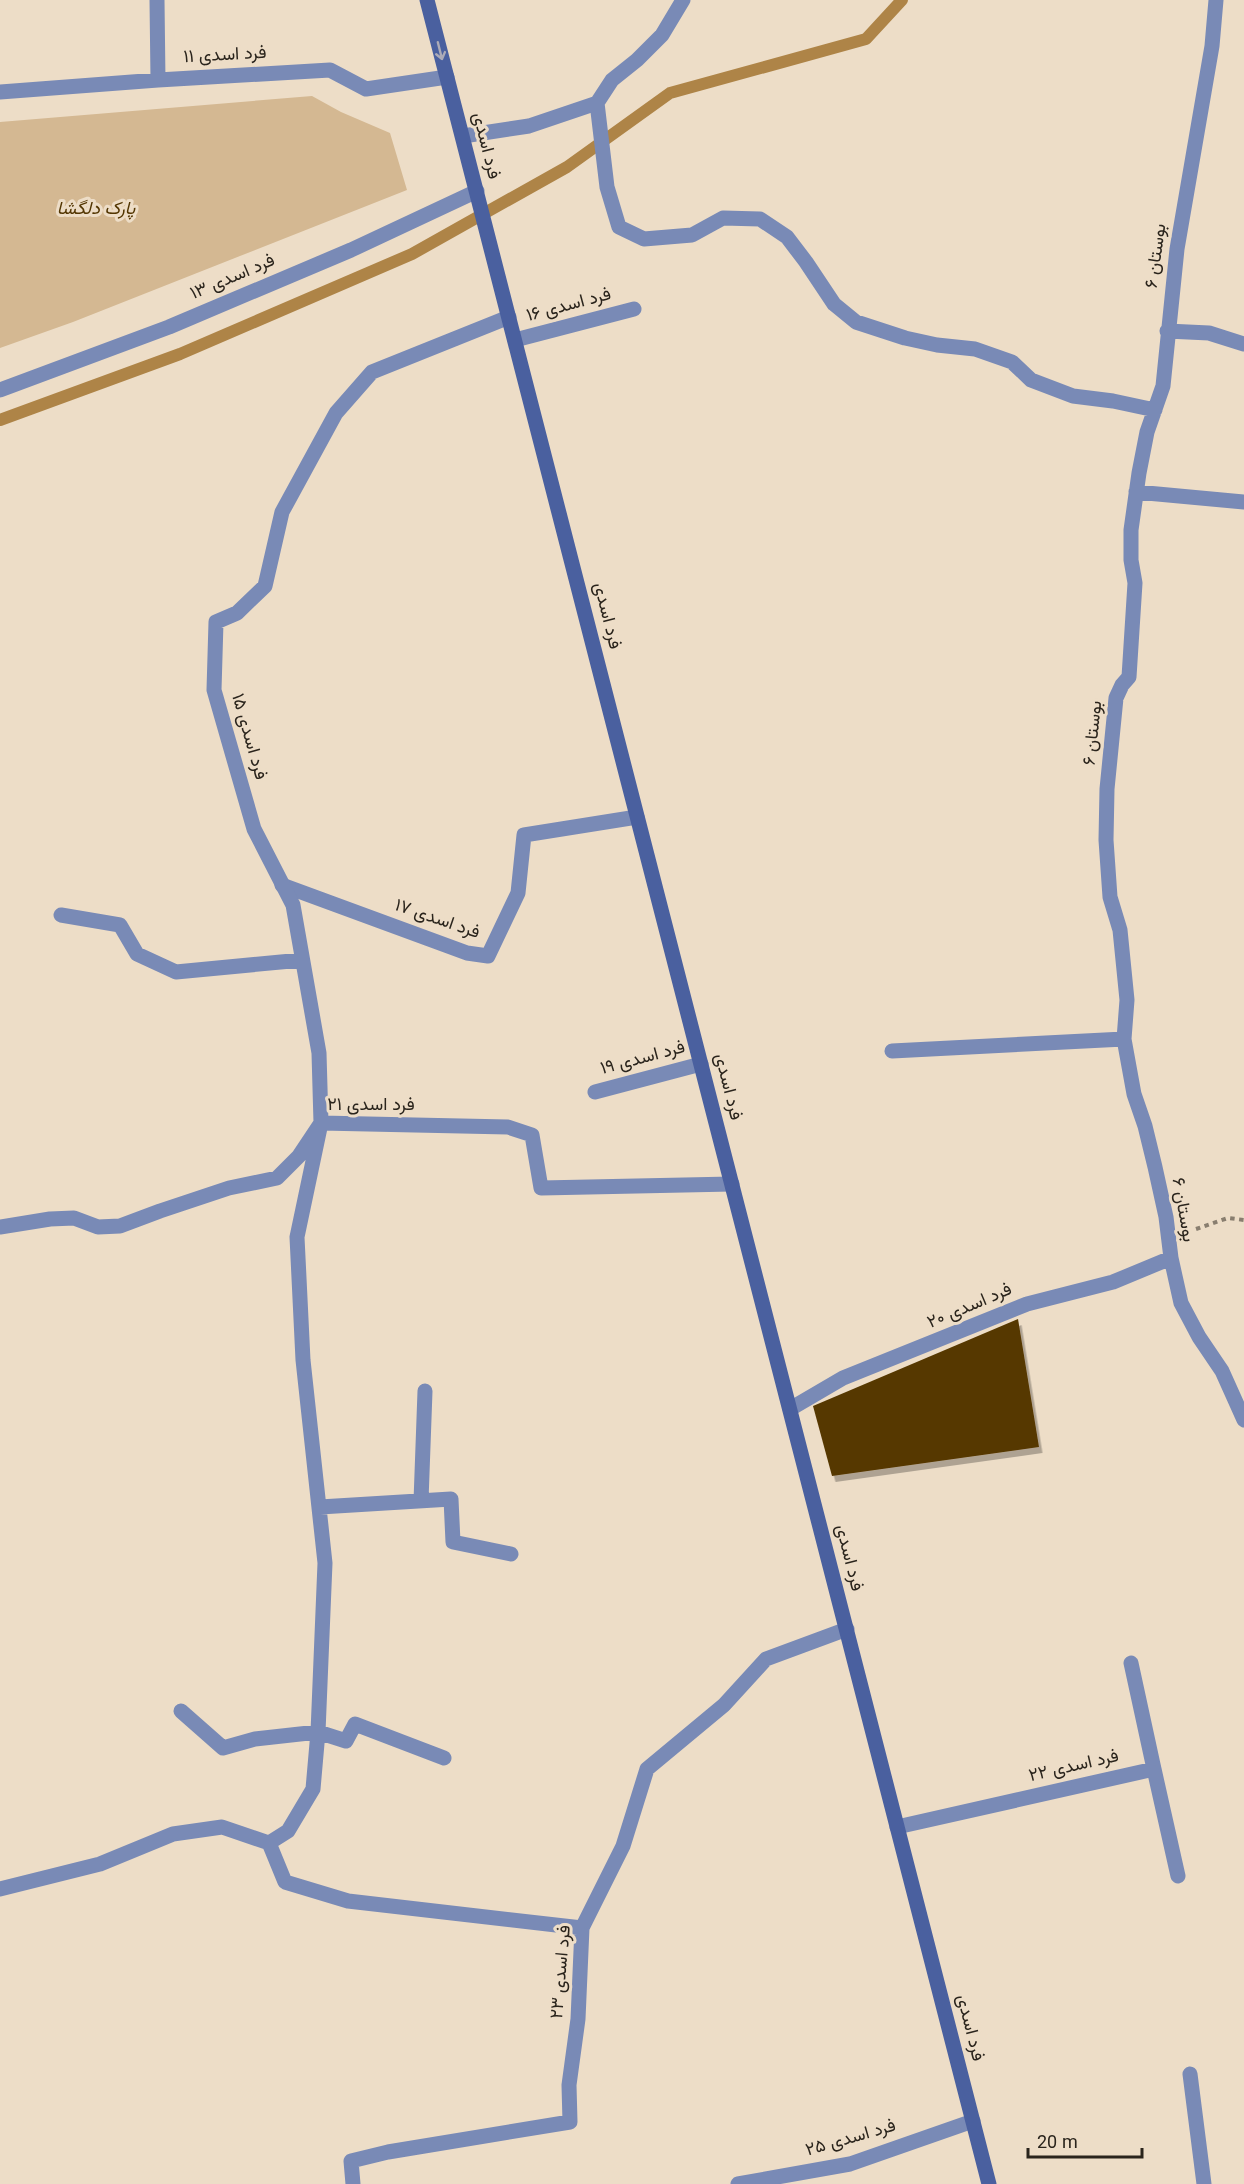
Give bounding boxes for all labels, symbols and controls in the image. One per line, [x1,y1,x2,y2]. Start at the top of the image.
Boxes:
street label: فرد اسدی ۱۱ [183,40,267,72]
one-way arrow [435,41,447,60]
street label: فرد اسدی [463,110,507,182]
park label: پارک دلگشا [57,196,136,224]
street label: بوستان ۶ [1139,222,1175,290]
street label: فرد اسدی ۱۳ [186,248,280,308]
street label: فرد اسدی ۱۶ [524,281,614,331]
street label: فرد اسدی [584,580,628,652]
street label: فرد اسدی ۱۵ [222,691,274,783]
street label: بوستان ۶ [1077,699,1111,767]
street label: فرد اسدی ۱۷ [391,892,483,948]
street label: فرد اسدی ۱۹ [598,1034,688,1084]
street label: فرد اسدی [705,1051,749,1123]
street label: فرد اسدی ۲۱ [327,1092,415,1120]
street label: بوستان ۶ [1163,1176,1201,1244]
street label: فرد اسدی ۲۰ [923,1277,1017,1337]
street label: فرد اسدی [826,1522,870,1594]
street label: فرد اسدی ۲۲ [1026,1743,1122,1791]
street label: فرد اسدی ۲۳ [544,1924,580,2020]
street label: فرد اسدی [947,1992,991,2064]
street label: فرد اسدی ۲۵ [803,2113,899,2165]
scale bar [1028,2121,1142,2159]
text: 20 m [1037,2130,1078,2158]

